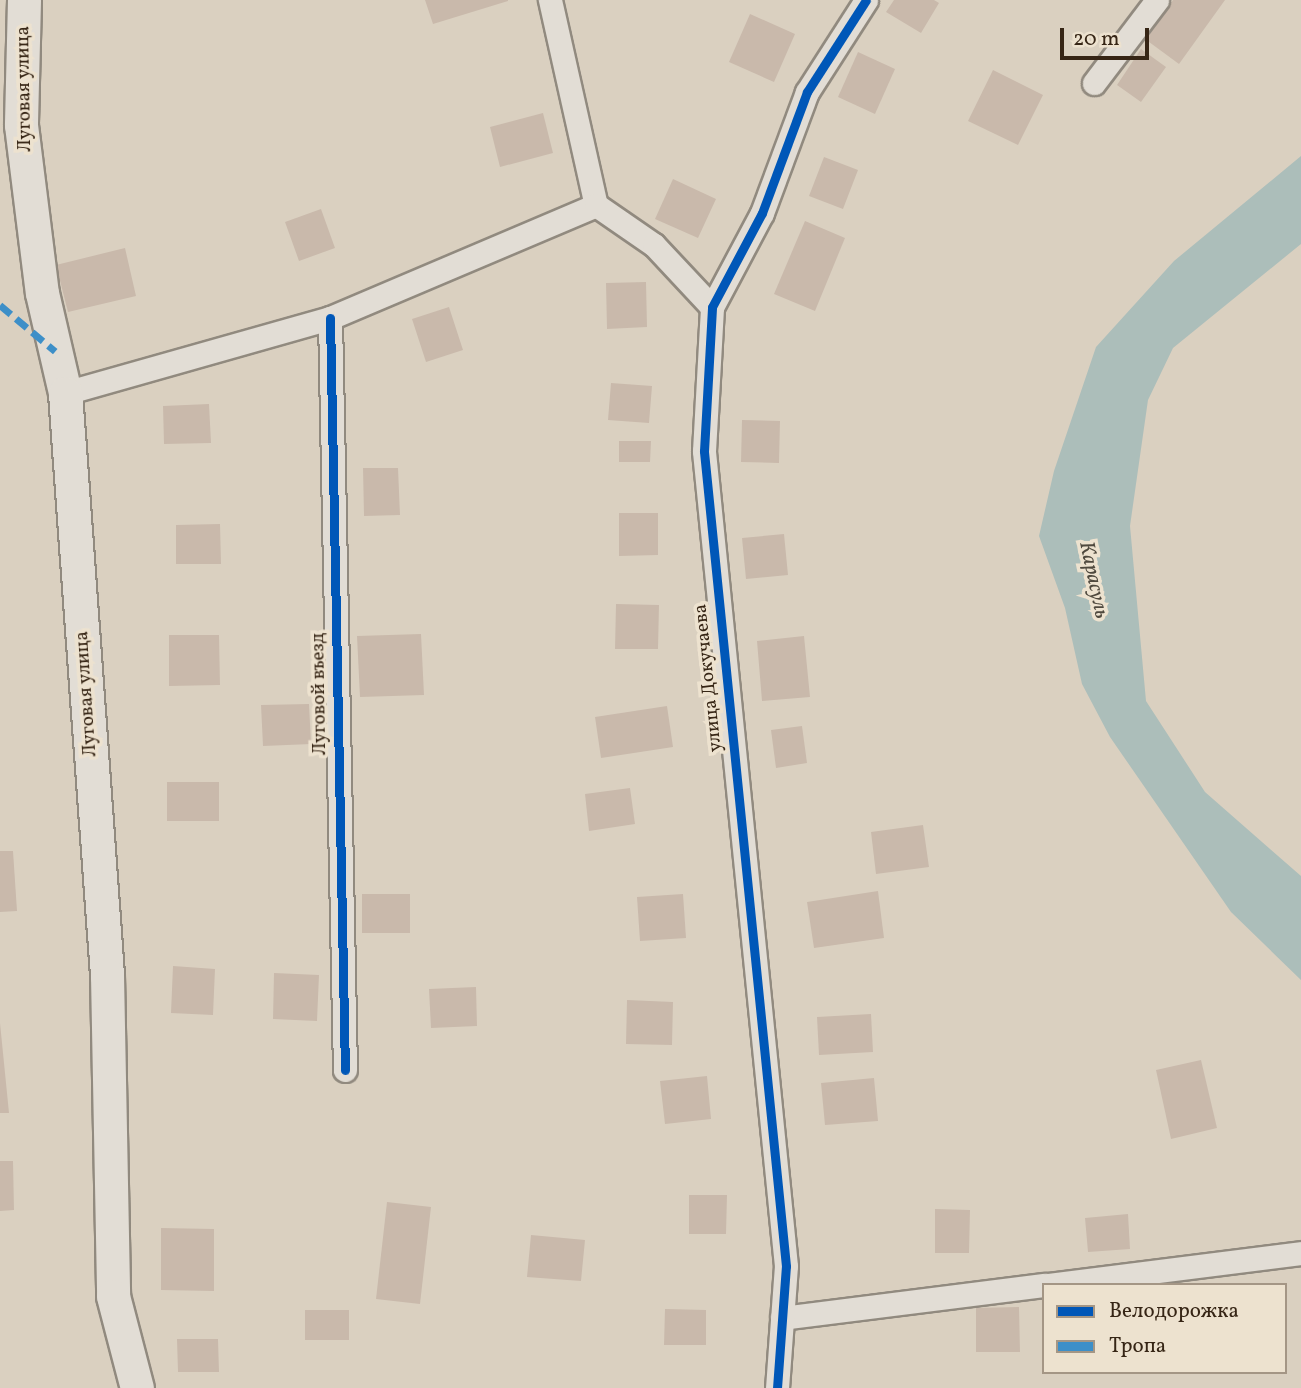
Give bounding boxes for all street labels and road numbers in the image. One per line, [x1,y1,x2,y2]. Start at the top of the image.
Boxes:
street label: Луговая улица [12,26,38,152]
street label: улица Докучаева [690,603,728,753]
street label: Луговая улица [71,630,103,758]
street label: Луговой въезд [308,632,332,756]

